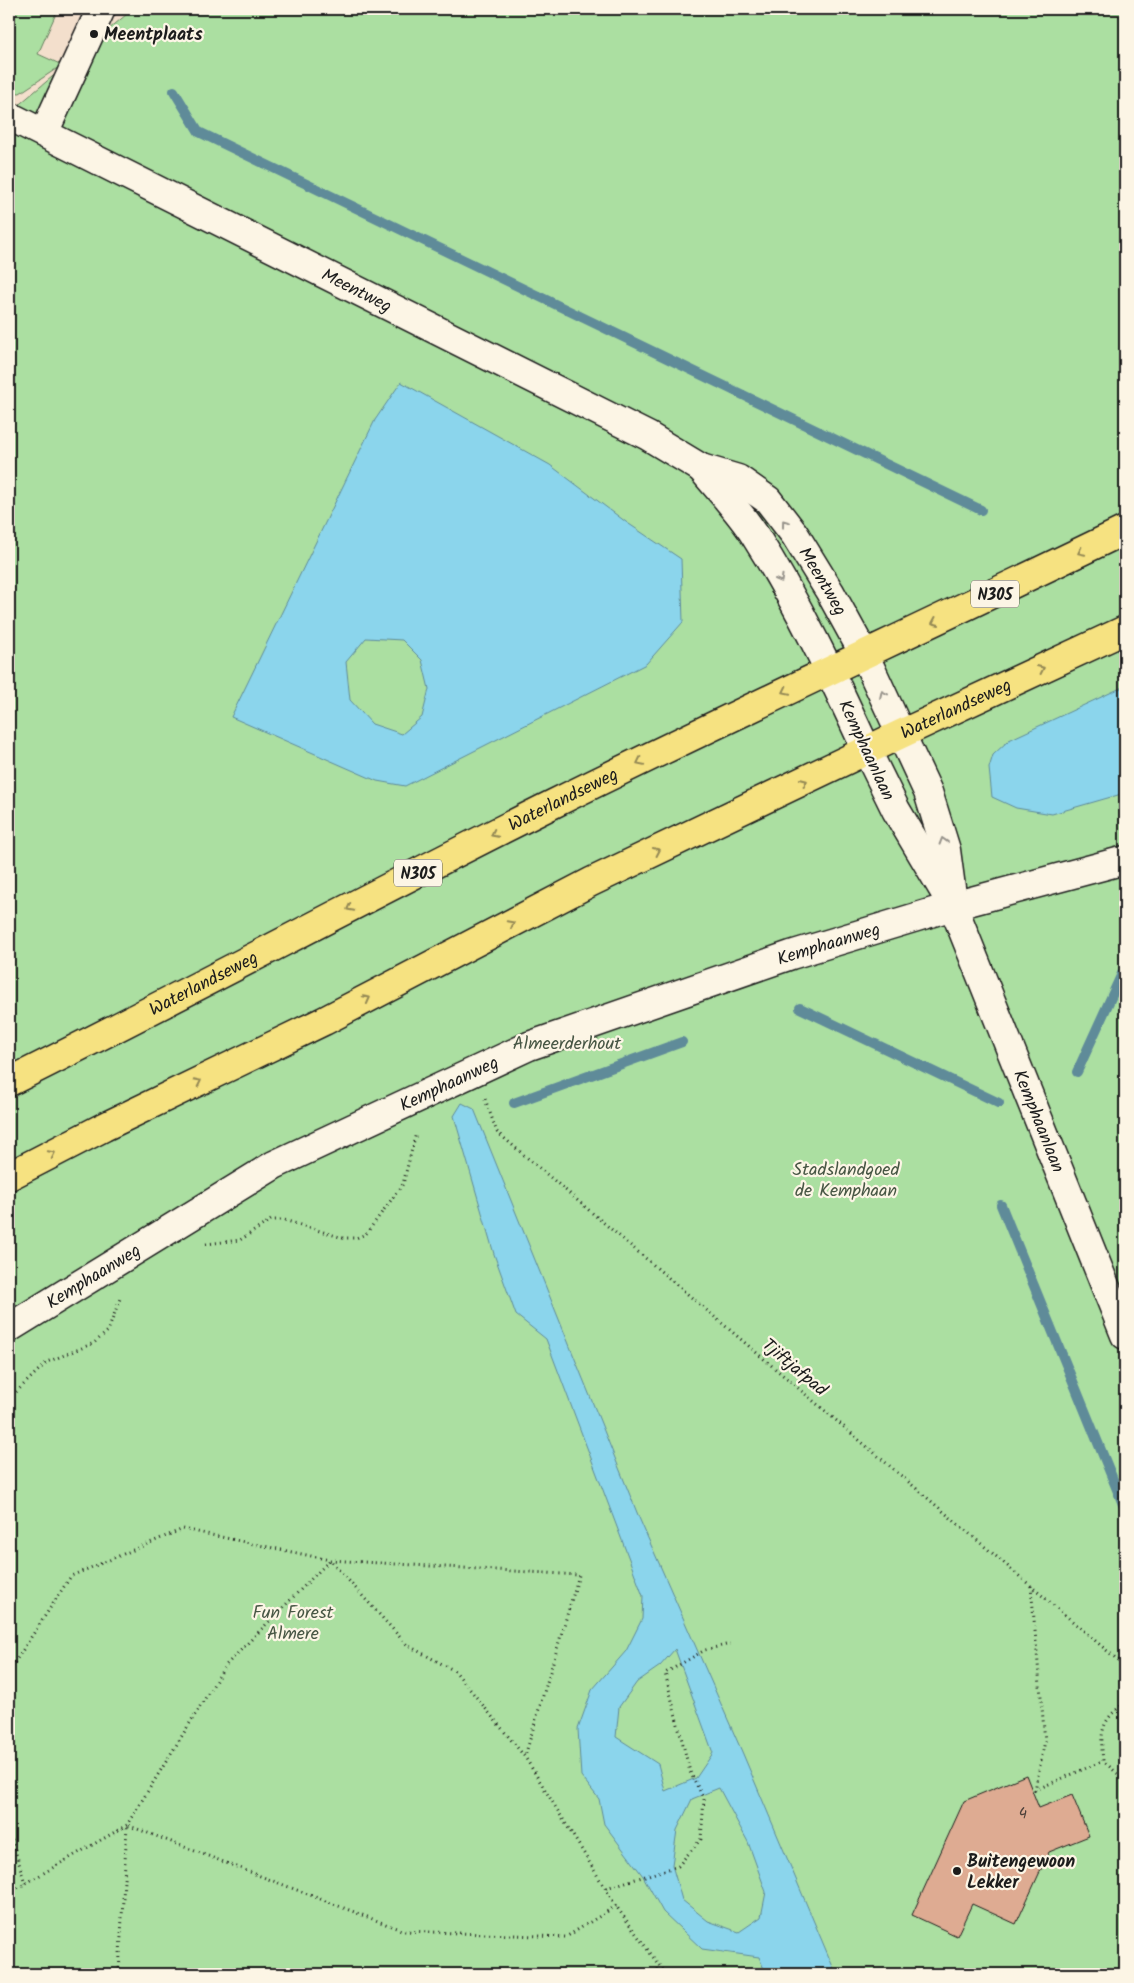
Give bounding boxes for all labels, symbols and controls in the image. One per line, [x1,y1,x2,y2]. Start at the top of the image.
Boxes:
place label: Meentplaats [104,21,203,50]
marker: Meentplaats [88,28,100,40]
street label: Meentweg [316,262,397,321]
one-way arrow [782,519,791,529]
street label: Meentweg [790,542,853,622]
one-way arrow [1078,545,1087,555]
one-way arrow [774,574,784,583]
road number: N305 [971,580,1019,608]
one-way arrow [931,615,940,626]
one-way arrow [1036,665,1045,676]
street label: Waterlandseweg [896,672,1017,748]
one-way arrow [782,685,791,695]
one-way arrow [878,690,889,699]
street label: Kemphaanlaan [830,695,902,806]
one-way arrow [636,756,645,766]
street label: Waterlandseweg [504,761,624,840]
one-way arrow [799,777,808,788]
one-way arrow [491,828,500,838]
one-way arrow [939,837,949,846]
one-way arrow [652,847,661,857]
road number: N305 [394,860,442,886]
one-way arrow [346,902,355,912]
street label: Kemphaanweg [773,916,884,975]
one-way arrow [506,920,515,930]
street label: Waterlandseweg [144,944,264,1025]
one-way arrow [362,995,371,1005]
park label: Almeerderhout [513,1030,622,1059]
street label: Kemphaanweg [395,1049,504,1120]
street label: Kemphaanlaan [1004,1066,1072,1177]
one-way arrow [193,1078,202,1088]
one-way arrow [47,1150,56,1160]
park label: Stadslandgoed de Kemphaan [793,1156,900,1206]
street label: Kemphaanweg [41,1237,147,1318]
street label: Tjiftjafpad [755,1332,834,1405]
park label: Fun Forest Almere [252,1599,335,1649]
house number: 4 [1019,1802,1027,1826]
place label: Buitengewoon Lekker [967,1848,1075,1898]
marker: Buitengewoon Lekker [951,1865,963,1877]

